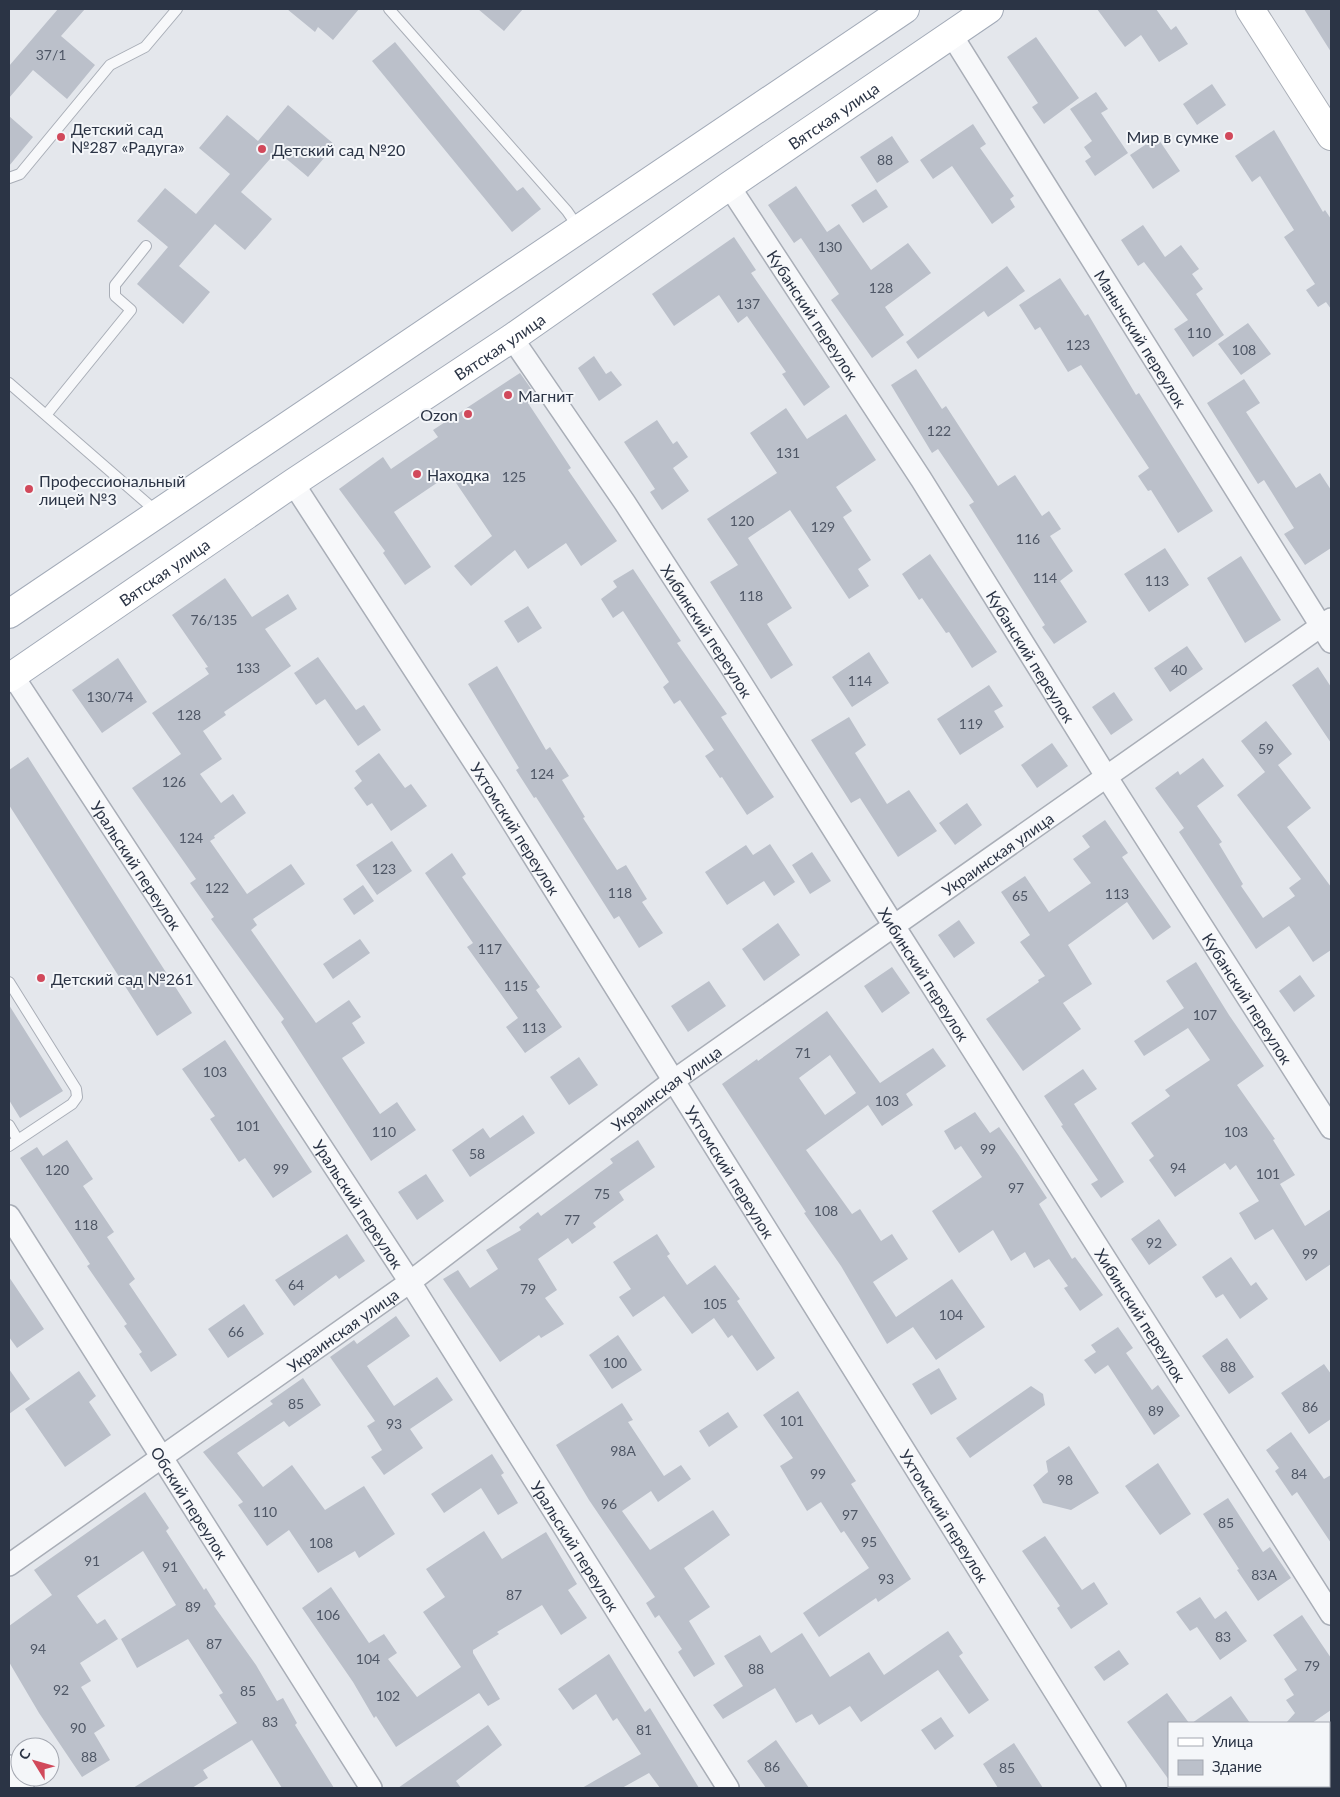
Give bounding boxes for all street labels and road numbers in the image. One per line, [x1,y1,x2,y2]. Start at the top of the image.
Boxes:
street label: Вятская улица [784,78,882,153]
street label: Кубанский переулок [764,246,863,384]
street label: Манычский переулок [1091,266,1192,411]
street label: Вятская улица [450,309,548,383]
street label: Вятская улица [115,534,213,609]
street label: Хибинский переулок [658,561,758,701]
street label: Кубанский переулок [983,587,1080,726]
street label: Ухтомский переулок [467,758,565,899]
street label: Уральский переулок [88,797,186,934]
street label: Украинская улица [938,808,1057,899]
street label: Хибинский переулок [875,904,974,1045]
street label: Кубанский переулок [1199,929,1297,1068]
street label: Украинская улица [607,1041,724,1135]
street label: Ухтомский переулок [682,1102,779,1242]
street label: Уральский переулок [310,1136,408,1272]
street label: Хибинский переулок [1092,1245,1191,1386]
street label: Украинская улица [283,1284,402,1376]
street label: Обский переулок [148,1443,233,1563]
street label: Ухтомский переулок [896,1445,994,1586]
street label: Уральский переулок [528,1477,624,1615]

